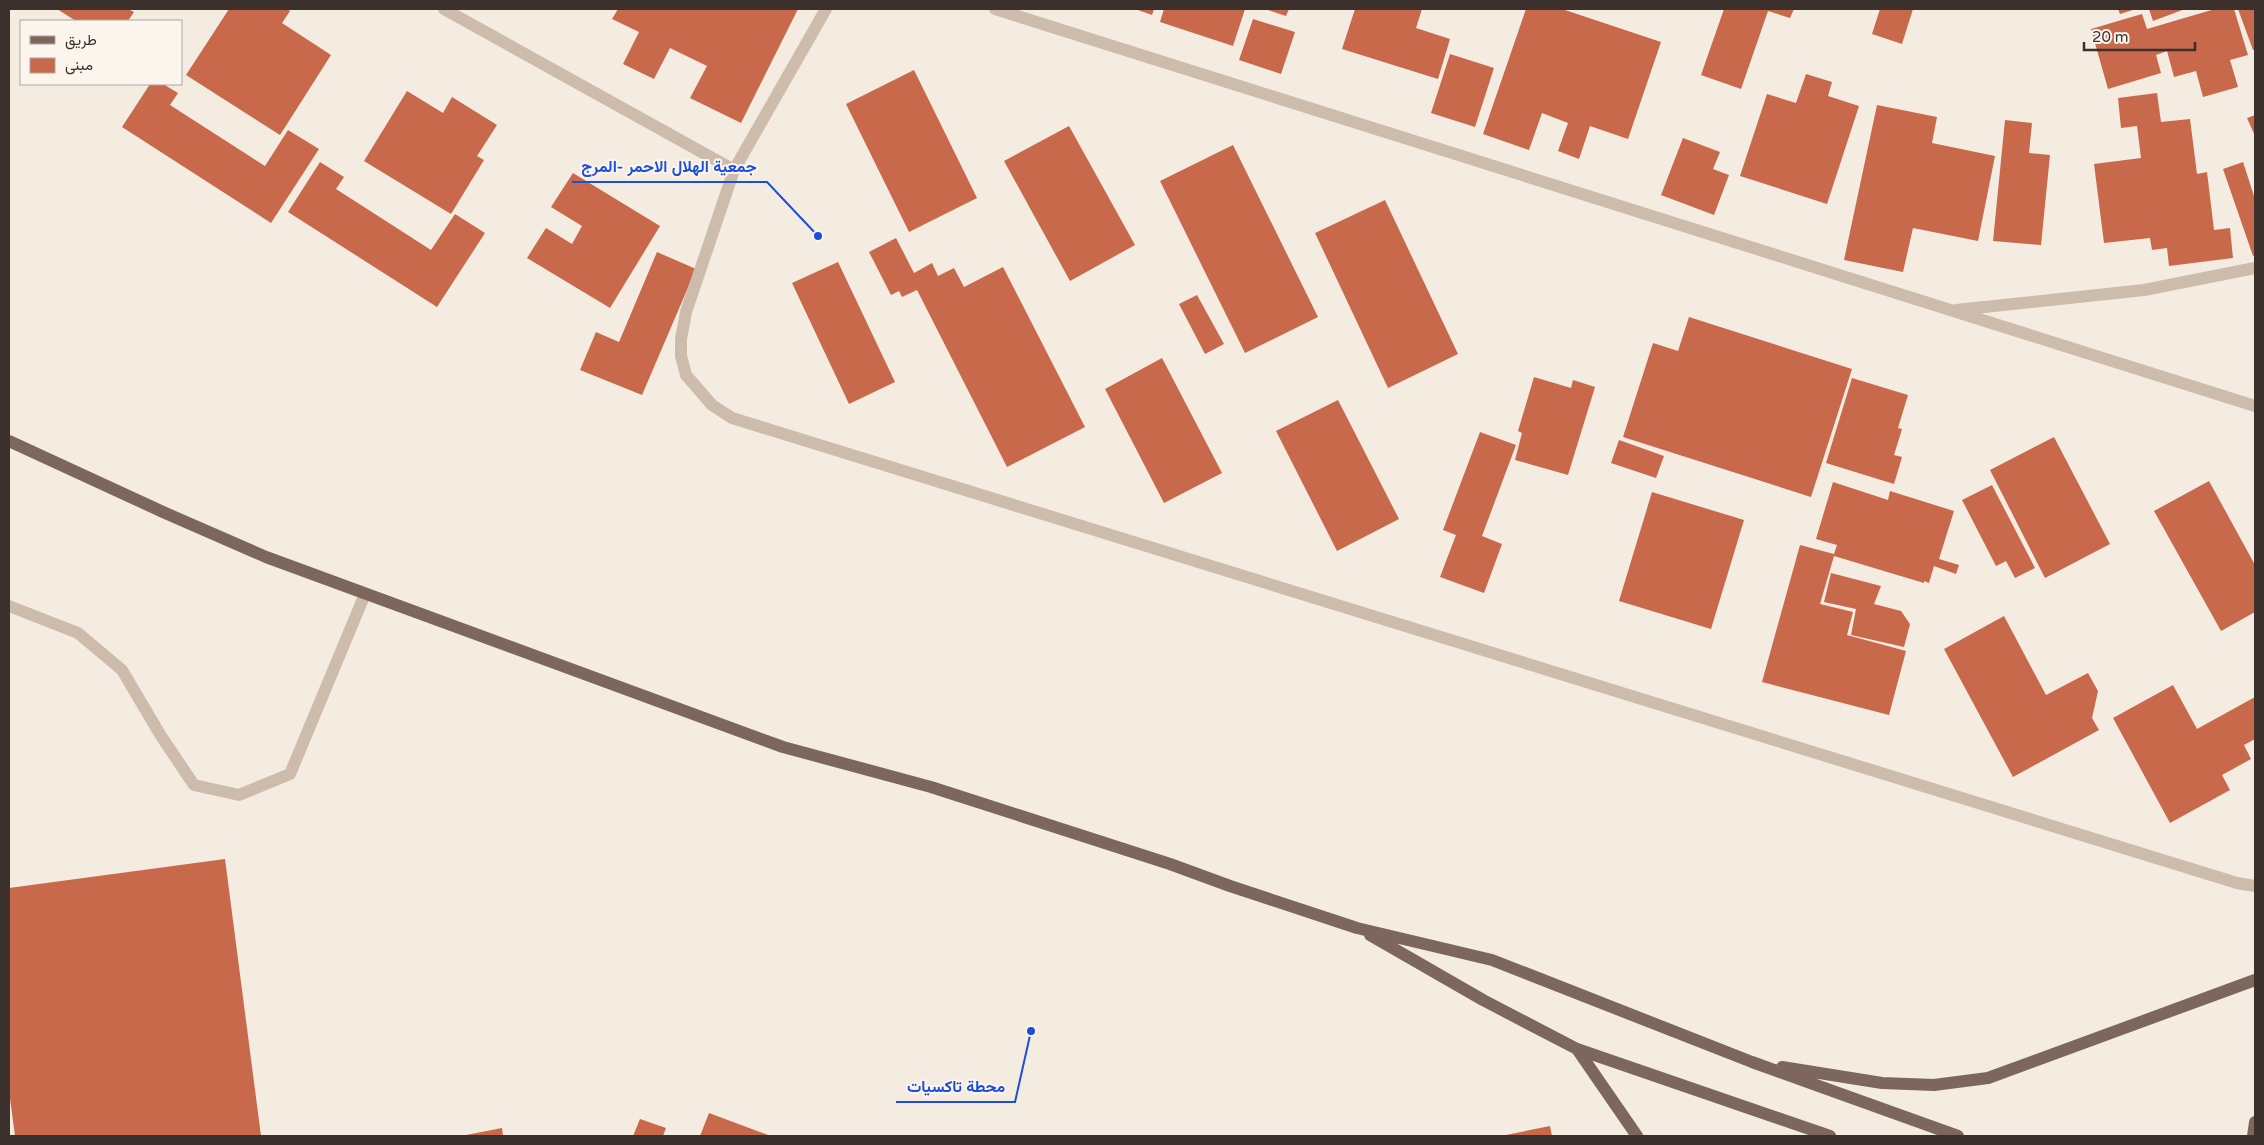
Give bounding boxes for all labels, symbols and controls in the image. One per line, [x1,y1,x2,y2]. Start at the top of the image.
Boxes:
legend [20,20,182,85]
scale bar [2084,20,2195,52]
text: 20 m [2092,28,2129,46]
text: طريق [65,31,97,50]
text: مبنى [65,56,93,75]
callout: جمعية الهلال الاحمر -المرج [572,151,767,182]
text: جمعية الهلال الاحمر -المرج [581,157,757,177]
callout: محطة تاكسيات [896,1071,1015,1102]
text: محطة تاكسيات [907,1077,1005,1097]

